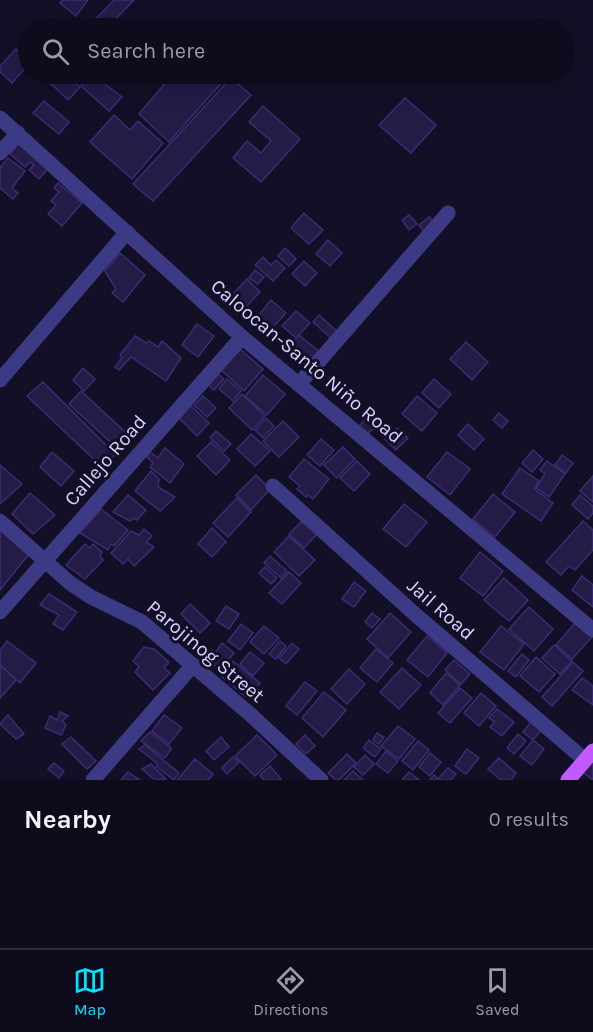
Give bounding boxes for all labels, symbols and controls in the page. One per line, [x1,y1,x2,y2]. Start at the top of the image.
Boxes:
search box [18,18,575,84]
icon: search [39,35,72,68]
text: Search here [87,38,205,64]
street label: Caloocan-Santo Niño Road [206,275,407,448]
street label: Callejo Road [60,410,151,510]
street label: Jail Road [402,574,479,645]
street label: Parojinog Street [142,596,270,708]
text: Nearby [24,804,111,835]
text: 0 results [489,808,569,831]
tab: Map [73,964,106,1019]
tab: Directions [253,964,328,1019]
tab: Saved [475,964,520,1019]

